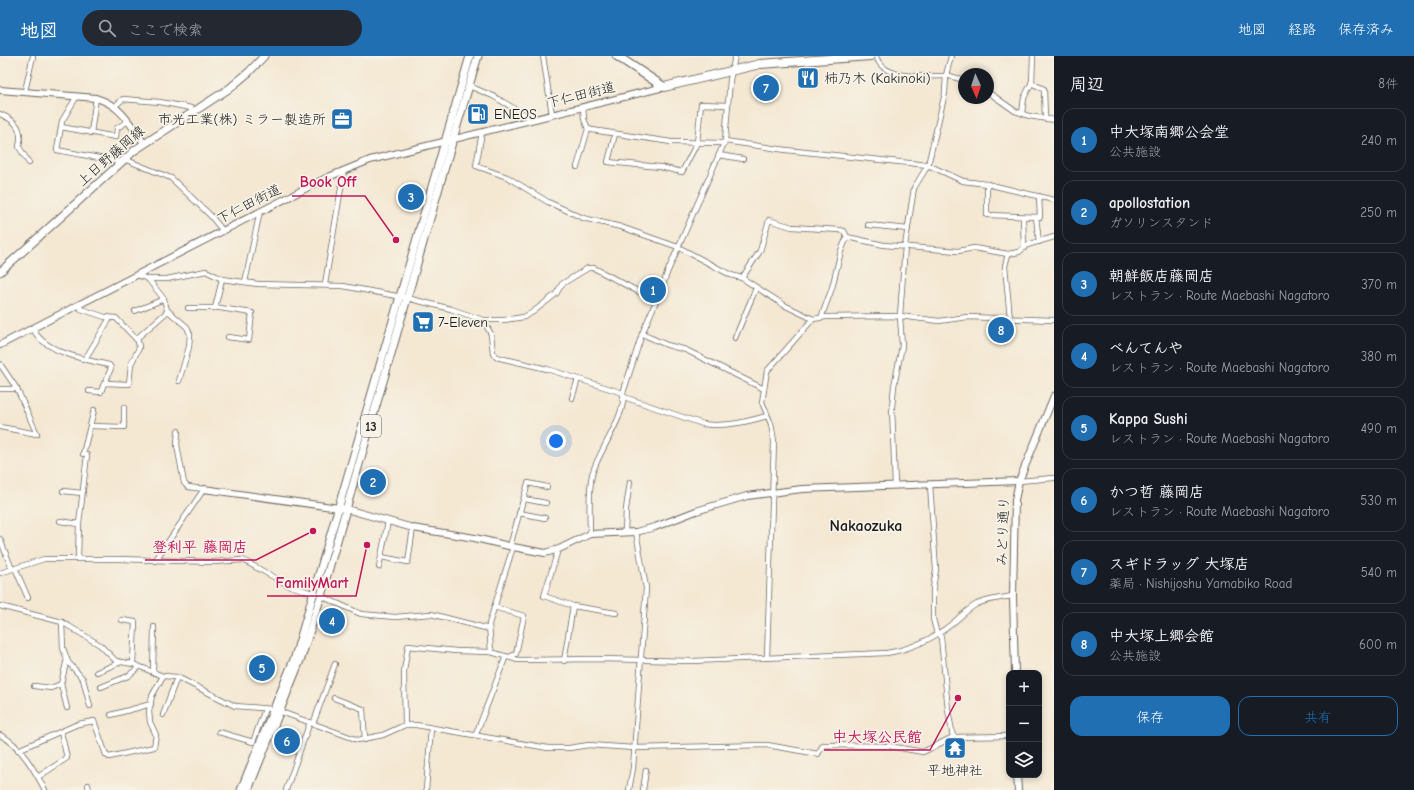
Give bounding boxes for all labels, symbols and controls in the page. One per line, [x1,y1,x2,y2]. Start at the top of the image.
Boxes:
search box [82,10,362,46]
icon: search [96,17,118,39]
text: 地図 [20,20,58,42]
text: ここで検索 [128,21,203,39]
text: 地図 [1238,21,1266,38]
text: 経路 [1288,21,1316,38]
text: 保存済み [1338,21,1394,38]
restaurant icon: 柿乃木 (Kakinoki) [795,65,821,91]
north arrow [958,68,994,104]
place label: 柿乃木 (Kakinoki) [824,70,930,87]
pin: 7 [753,73,779,103]
text: 周辺 [1070,75,1104,94]
text: 8件 [1378,76,1398,91]
street label: 下仁田街道 [545,78,617,112]
fuel station icon: ENEOS [465,101,491,127]
office icon: 市光工業(株) ミラー製造所 [329,106,355,132]
place label: ENEOS [494,106,537,123]
place label: 市光工業(株) ミラー製造所 [158,111,326,128]
street label: 上日野藤岡線 [74,122,148,190]
text: 中大塚南郷公会堂 [1109,123,1229,141]
text: 1 [1081,133,1087,148]
text: 240 m [1361,133,1397,148]
text: 公共施設 [1109,144,1161,159]
callout: Book Off [292,169,365,196]
text: Book Off [300,173,357,191]
street label: 下仁田街道 [214,181,284,227]
pin: 3 [398,182,424,212]
text: apollostation [1109,194,1190,212]
text: 2 [1081,205,1087,220]
text: 250 m [1360,205,1397,220]
text: ガソリンスタンド [1109,215,1213,230]
text: 朝鮮飯店藤岡店 [1109,267,1214,285]
pin: 1 [640,275,666,305]
text: 3 [1081,277,1087,292]
text: 370 m [1361,277,1397,292]
text: レストラン · Route Maebashi Nagatoro [1109,288,1330,303]
supermarket icon: 7-Eleven [410,309,436,335]
place label: 7-Eleven [438,314,488,331]
pin: 8 [988,315,1014,345]
text: べんてんや [1109,339,1183,357]
text: 4 [1081,349,1087,364]
text: 380 m [1361,349,1397,364]
text: レストラン · Route Maebashi Nagatoro [1109,360,1330,375]
text: Kappa Sushi [1109,410,1188,428]
road number: 13 [361,415,381,437]
text: 5 [1081,421,1087,436]
text: 490 m [1361,421,1397,436]
your location [546,431,566,451]
text: レストラン · Route Maebashi Nagatoro [1109,431,1330,446]
pin: 2 [360,467,386,497]
text: かつ哲 藤岡店 [1109,483,1204,501]
text: 6 [1081,493,1087,508]
text: 530 m [1360,493,1397,508]
street label: みどり通り [993,496,1013,566]
text: レストラン · Route Maebashi Nagatoro [1109,504,1330,519]
district label: Nakaozuka [830,517,903,535]
callout: 登利平 藤岡店 [145,533,256,560]
text: 登利平 藤岡店 [152,538,248,556]
text: スギドラッグ 大塚店 [1109,555,1249,573]
text: 7 [1081,565,1087,580]
text: 540 m [1361,565,1397,580]
callout: FamilyMart [267,569,356,596]
text: FamilyMart [275,574,350,592]
text: 薬局 · Nishijoshu Yamabiko Road [1109,576,1292,591]
pin: 4 [319,606,345,636]
text: 中大塚上郷会館 [1109,627,1214,645]
text: 8 [1081,637,1087,652]
text: 600 m [1359,637,1397,652]
text: 公共施設 [1109,648,1161,663]
pin: 5 [249,653,275,683]
map controls [1006,670,1042,778]
button: + [1006,670,1042,706]
button: 保存 [1070,696,1230,736]
button: 共有 [1238,696,1398,736]
button: − [1006,706,1042,742]
callout: 中大塚公民館 [824,723,930,750]
pin: 6 [274,726,300,756]
text: 中大塚公民館 [832,728,922,746]
temple icon: 平地神社 [942,735,968,761]
button: layers [1006,742,1042,778]
place label: 平地神社 [927,762,983,779]

